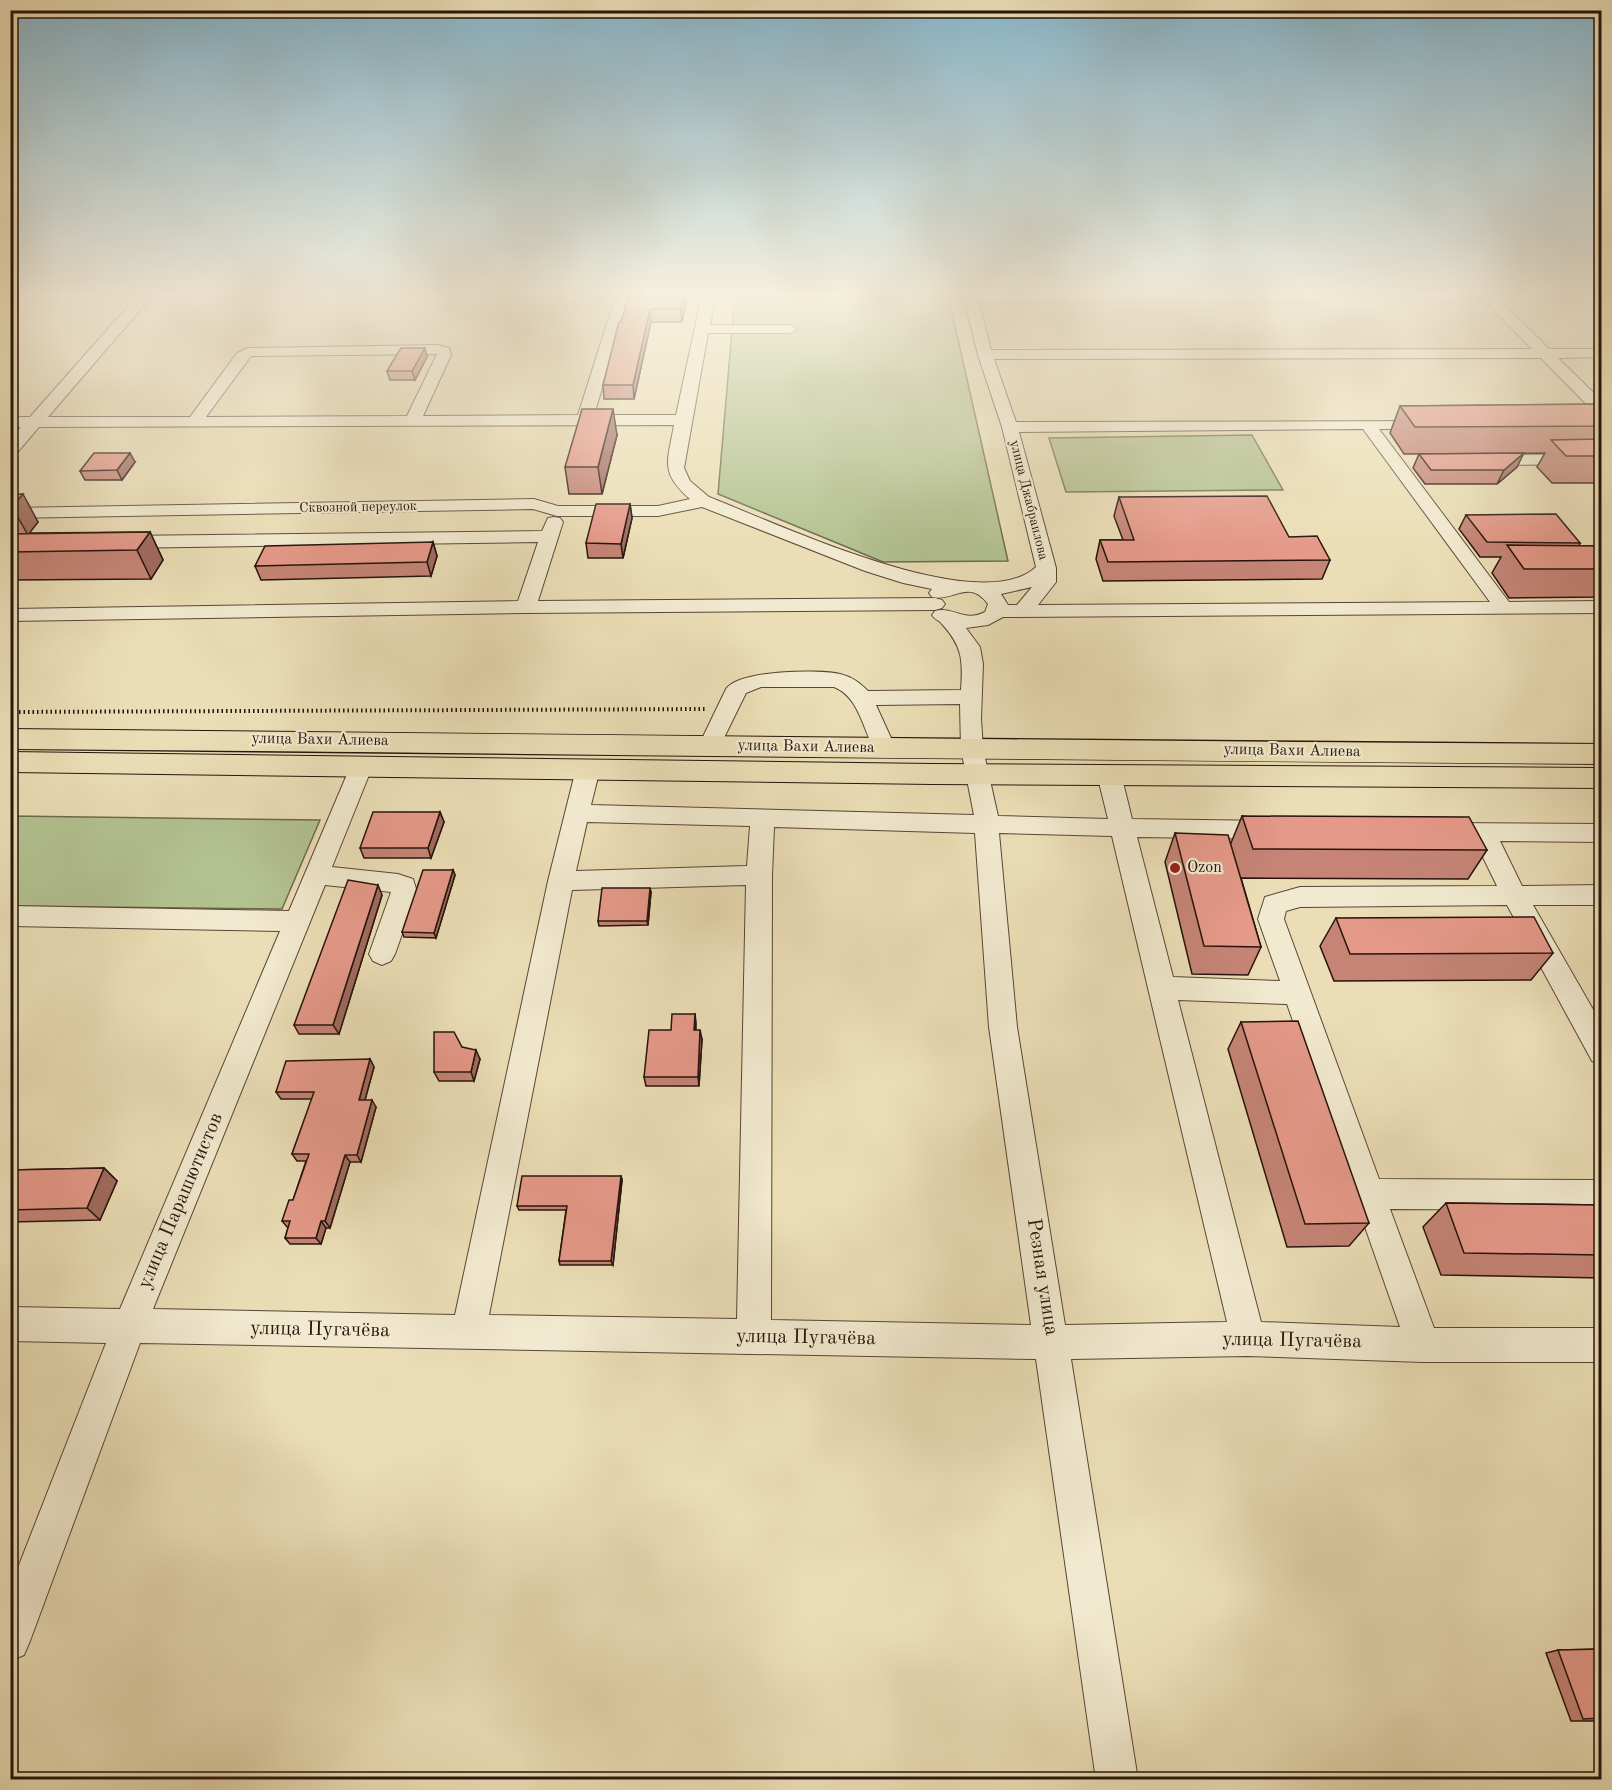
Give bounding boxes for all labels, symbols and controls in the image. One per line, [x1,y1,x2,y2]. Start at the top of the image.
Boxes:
street label: улица Джабраилова [1007,438,1051,562]
street label: Сквозной переулок [299,499,417,515]
street label: улица Вахи Алиева [251,731,389,749]
street label: улица Вахи Алиева [737,738,875,756]
street label: улица Вахи Алиева [1223,742,1361,760]
place label: Ozon [1187,860,1222,876]
marker: Ozon [1168,861,1182,875]
street label: улица Парашютистов [135,1110,227,1292]
street label: Резная улица [1023,1217,1061,1337]
street label: улица Пугачёва [250,1319,390,1341]
street label: улица Пугачёва [736,1327,876,1349]
street label: улица Пугачёва [1222,1330,1362,1352]

